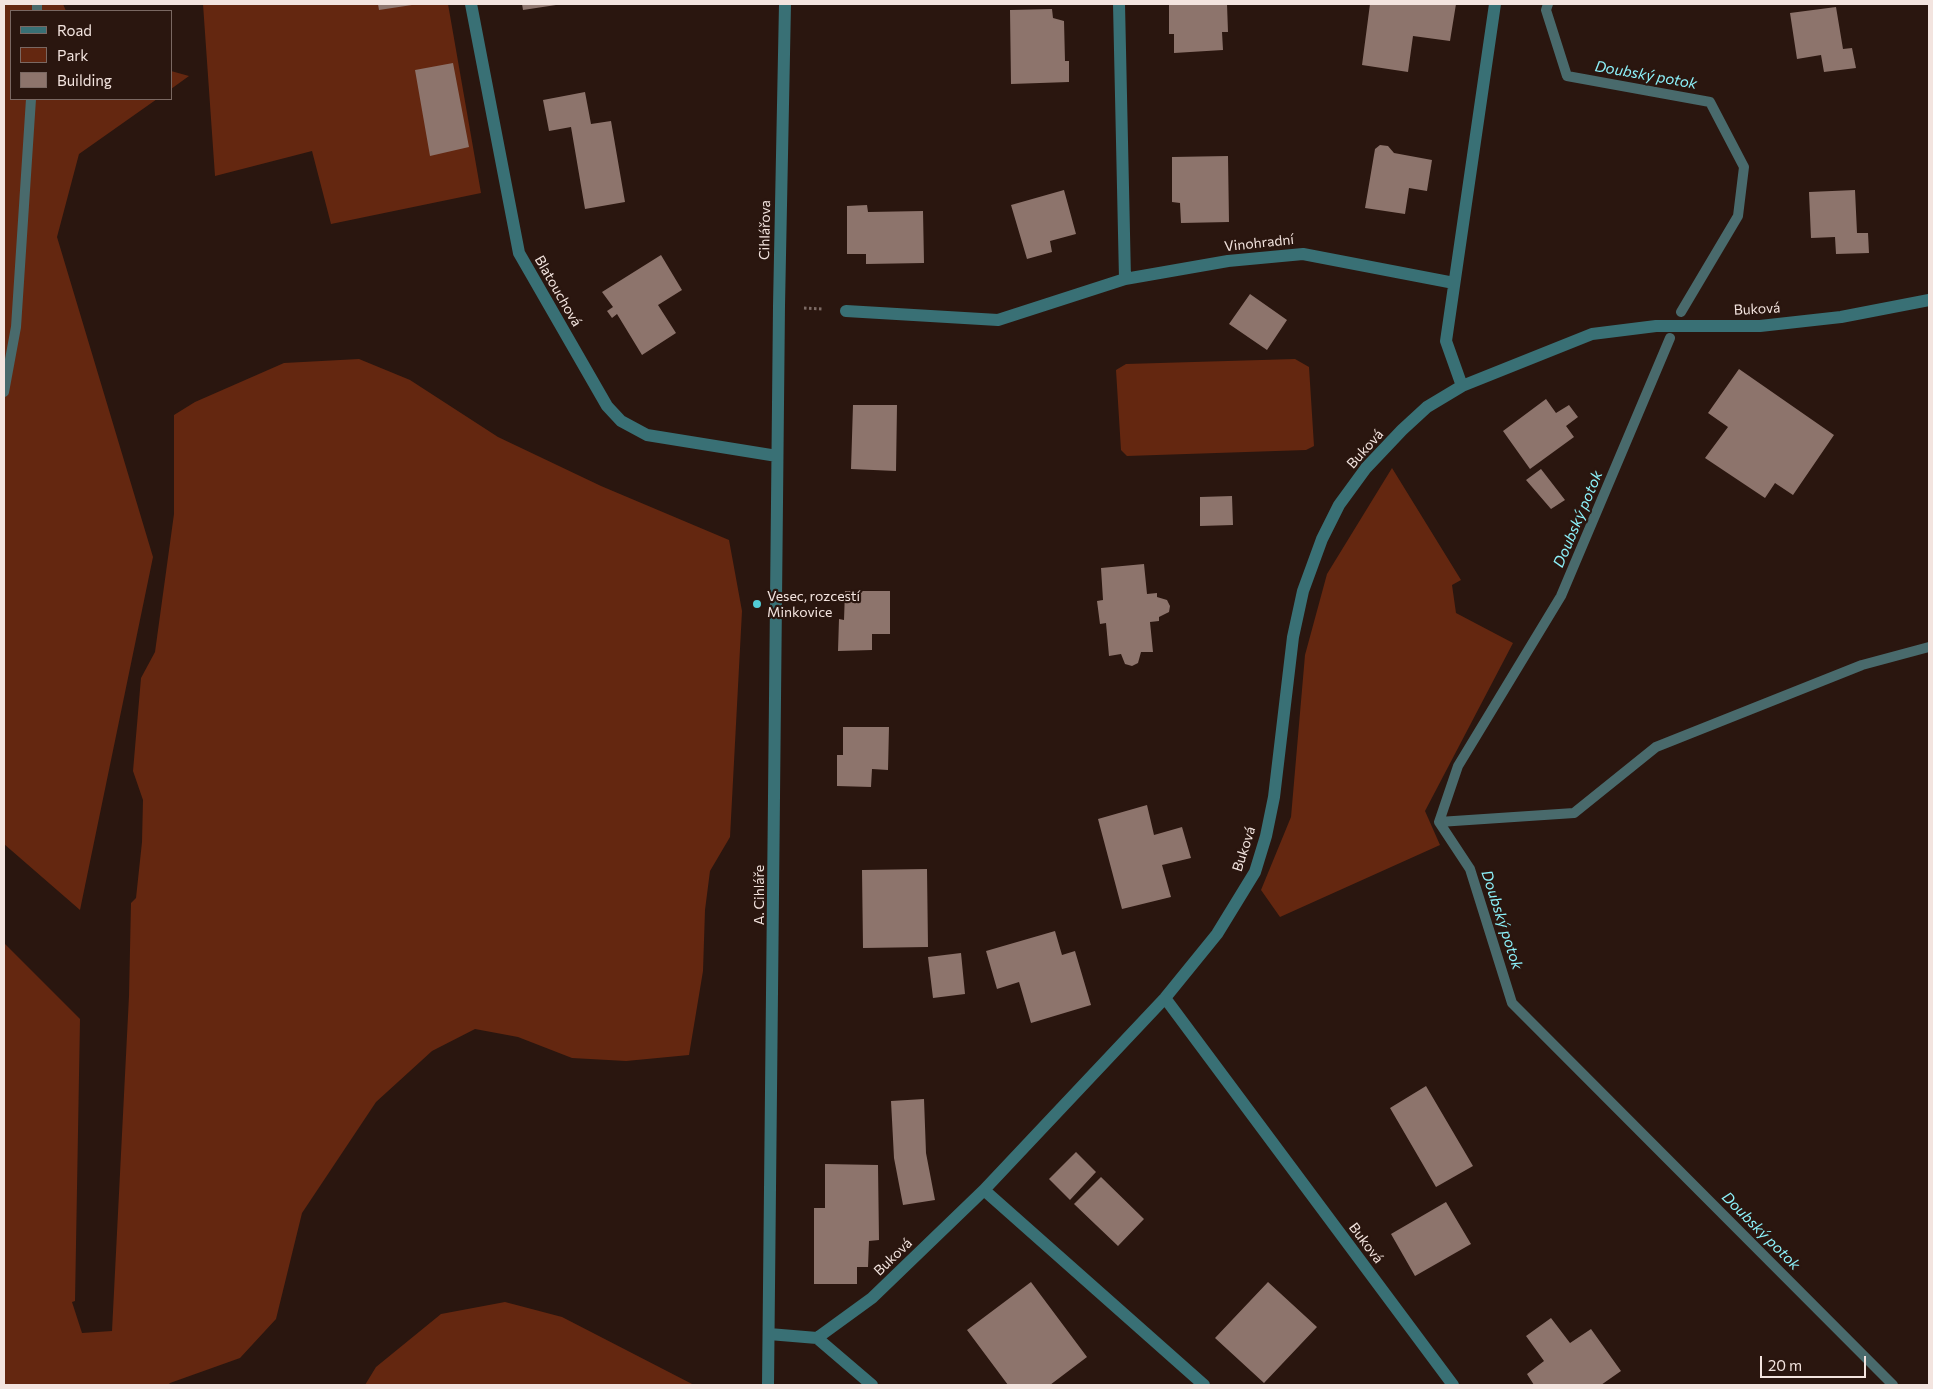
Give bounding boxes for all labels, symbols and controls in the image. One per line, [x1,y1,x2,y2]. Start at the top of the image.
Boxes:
legend [10,10,172,100]
text: Road [57,21,92,39]
text: Park [57,46,88,64]
water label: Doubský potok [1594,57,1698,93]
text: Building [57,71,112,89]
street label: Cihlářova [756,200,774,260]
street label: Vinohradní [1223,231,1295,255]
street label: Blatouchová [531,253,585,329]
street label: Buková [1733,299,1781,319]
street label: Buková [1343,426,1387,472]
water label: Doubský potok [1550,468,1606,570]
place label: Vesec, rozcestí Minkovice [767,588,860,620]
marker: Vesec, rozcestí Minkovice [751,598,763,610]
street label: Buková [1229,824,1259,874]
street label: A. Cihláře [751,865,767,925]
water label: Doubský potok [1477,868,1527,972]
water label: Doubský potok [1718,1188,1804,1274]
street label: Buková [1345,1219,1387,1267]
street label: Buková [870,1235,916,1279]
scale bar [1763,1346,1869,1378]
text: 20 m [1768,1356,1802,1374]

